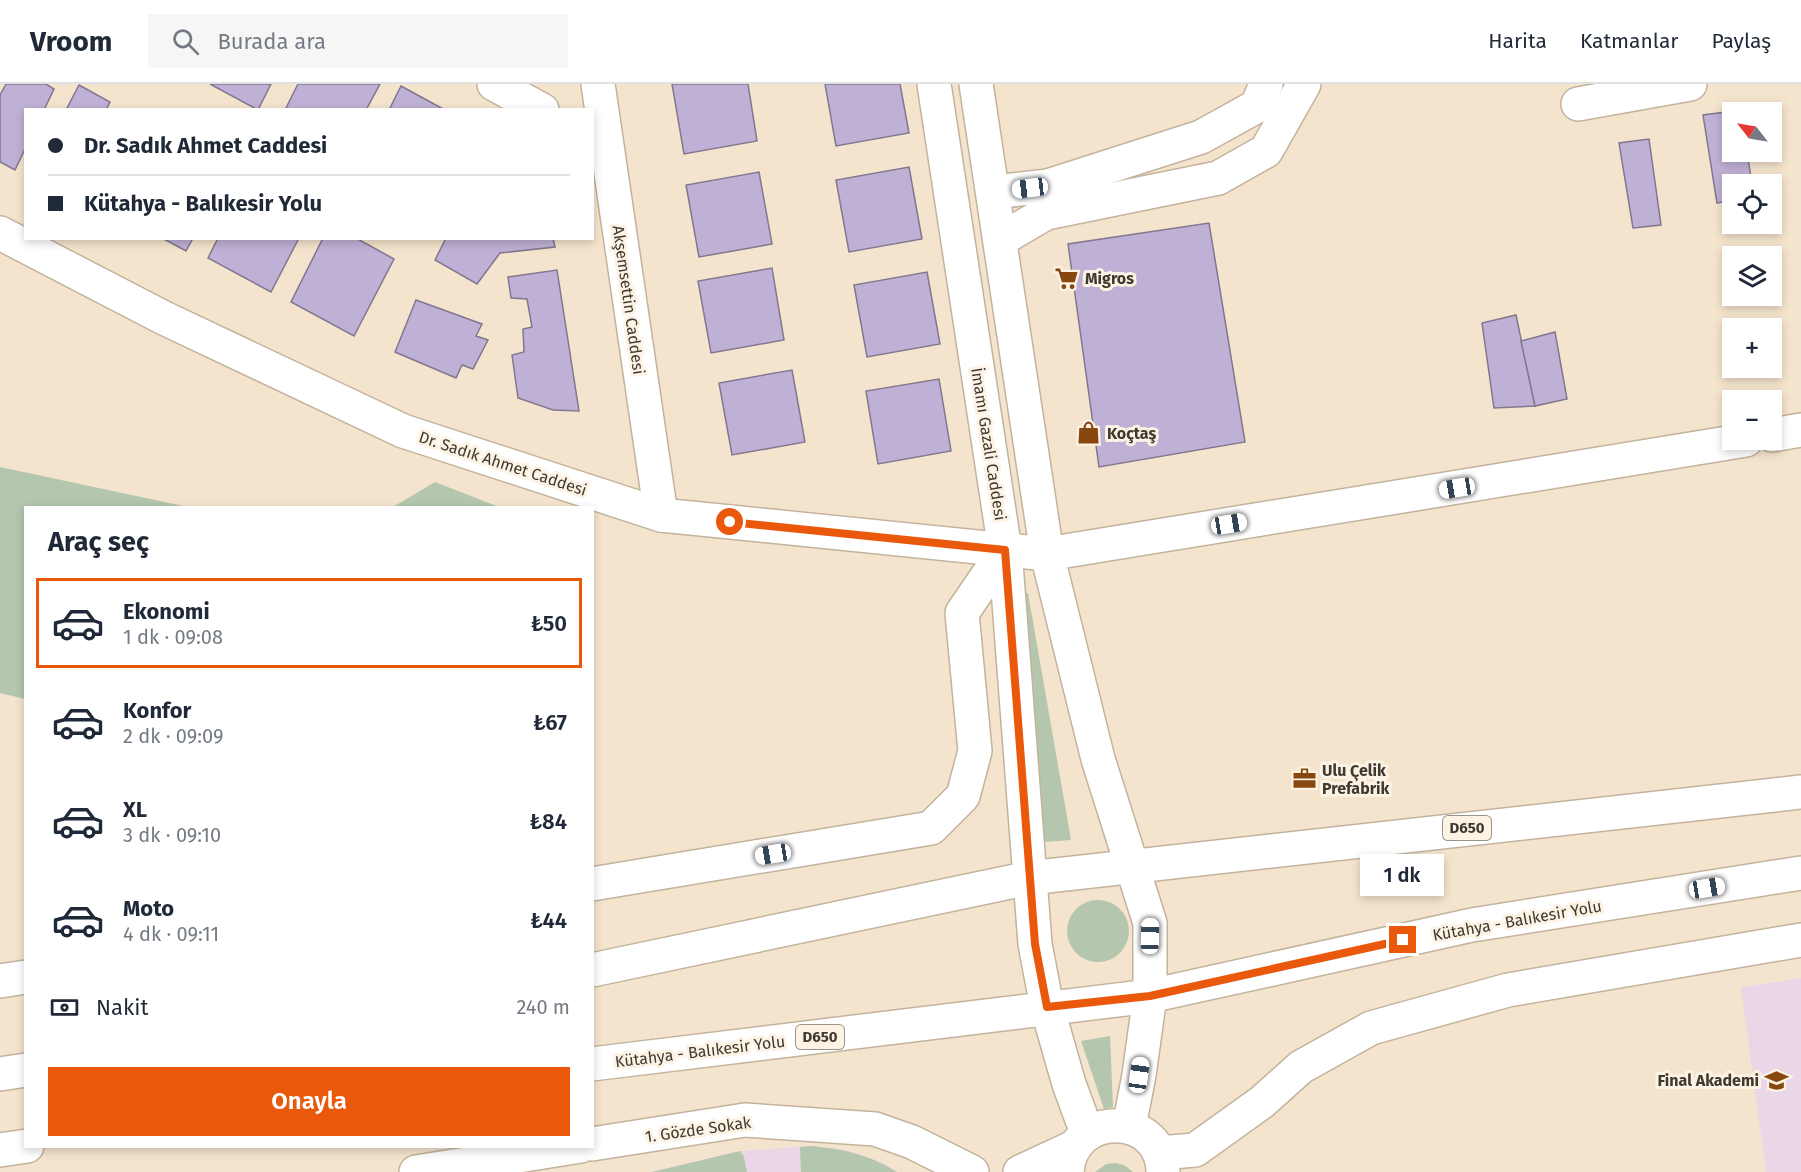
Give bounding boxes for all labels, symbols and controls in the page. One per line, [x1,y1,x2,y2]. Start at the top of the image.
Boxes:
search box [148,14,568,68]
text: Vroom [30,25,112,58]
icon: search [169,25,202,58]
text: Burada ara [217,28,326,55]
text: Harita [1488,28,1547,54]
text: Katmanlar [1580,28,1678,54]
text: Paylaş [1711,28,1771,54]
north arrow [1722,102,1782,162]
map controls [1722,102,1782,450]
text: Dr. Sadık Ahmet Caddesi [84,132,327,159]
button: locate [1722,174,1782,234]
car [1011,177,1049,199]
text: Kütahya - Balıkesir Yolu [84,190,322,217]
street label: Akşemsettin Caddesi [608,224,648,376]
button: layers [1722,246,1782,306]
supermarket icon: Migros [1054,265,1080,291]
place label: Migros [1085,269,1134,288]
button: + [1722,318,1782,378]
street label: İmamı Gazali Caddesi [967,366,1011,522]
button: − [1722,390,1782,450]
shop icon: Koçtaş [1076,420,1102,446]
place label: Koçtaş [1107,424,1156,444]
street label: Dr. Sadık Ahmet Caddesi [416,427,589,500]
car [1438,476,1476,500]
route start [716,508,743,535]
car [1210,512,1248,536]
text: Araç seç [48,526,149,558]
icon: car [51,596,105,650]
text: Ekonomi [123,598,210,625]
text: ₺50 [531,610,567,637]
text: 1 dk · 09:08 [123,625,223,649]
icon: car [51,695,105,749]
text: Konfor [123,697,191,724]
text: ₺67 [533,709,567,736]
text: 2 dk · 09:09 [123,724,224,748]
place label: Ulu Çelik Prefabrik [1322,761,1390,798]
office icon: Ulu Çelik Prefabrik [1291,766,1317,792]
icon: car [51,794,105,848]
text: XL [123,796,147,823]
text: ₺84 [530,808,567,835]
road number: D650 [1443,816,1491,840]
text: 3 dk · 09:10 [123,823,221,847]
car [754,842,792,866]
callout: 1 dk [1361,853,1445,895]
text: 1 dk [1384,863,1420,887]
car [1688,876,1726,900]
icon: car [51,893,105,947]
text: Moto [123,895,174,922]
street label: Kütahya - Balıkesir Yolu [1431,896,1603,945]
text: ₺44 [530,907,567,934]
car [1141,918,1159,954]
text: 4 dk · 09:11 [123,922,219,946]
route end [1389,926,1416,953]
icon: cash [48,991,81,1024]
text: Nakit [96,994,148,1021]
text: 240 m [516,995,570,1019]
road number: D650 [796,1025,844,1049]
street label: Kütahya - Balıkesir Yolu [614,1032,786,1071]
car [1128,1056,1150,1094]
button: Onayla [48,1067,570,1136]
school or university icon: Final Akademi [1764,1067,1790,1093]
place label: Final Akademi [1658,1071,1759,1090]
street label: 1. Gözde Sokak [644,1113,753,1146]

